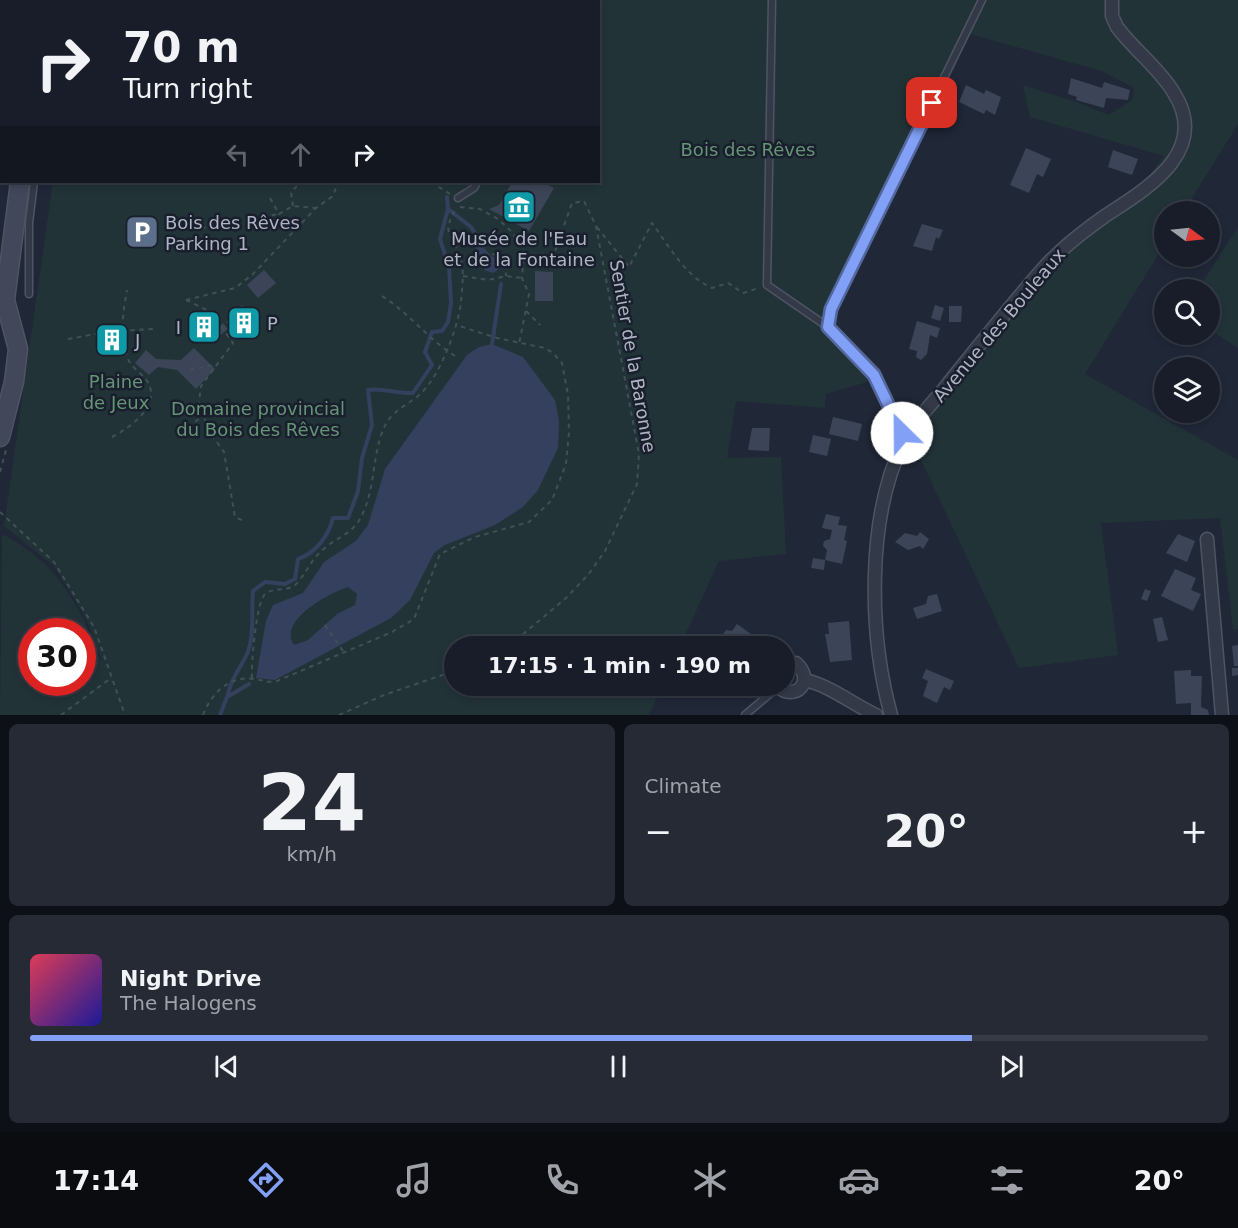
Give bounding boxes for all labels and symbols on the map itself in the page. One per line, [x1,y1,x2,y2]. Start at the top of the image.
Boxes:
pin [906,77,957,128]
park label: Bois des Rêves [681,139,815,160]
museum icon: Musée de l'Eau et de la Fontaine [501,189,537,225]
north arrow [1154,201,1220,267]
place label: Bois des Rêves Parking 1 [165,212,300,254]
parking icon: Bois des Rêves Parking 1 [124,214,160,250]
place label: Musée de l'Eau et de la Fontaine [443,228,595,270]
street label: Avenue des Bouleaux [929,244,1070,406]
street label: Sentier de la Baronne [606,258,660,454]
building icon: P [226,305,262,341]
building icon: I [186,309,222,345]
place label: P [267,313,278,334]
place label: I [176,317,181,338]
building icon: J [94,322,130,358]
place label: J [134,330,140,351]
park label: Plaine de Jeux [83,371,150,413]
park label: Domaine provincial du Bois des Rêves [171,398,345,440]
position arrow [870,401,934,465]
speed limit sign: 30 [18,618,96,696]

